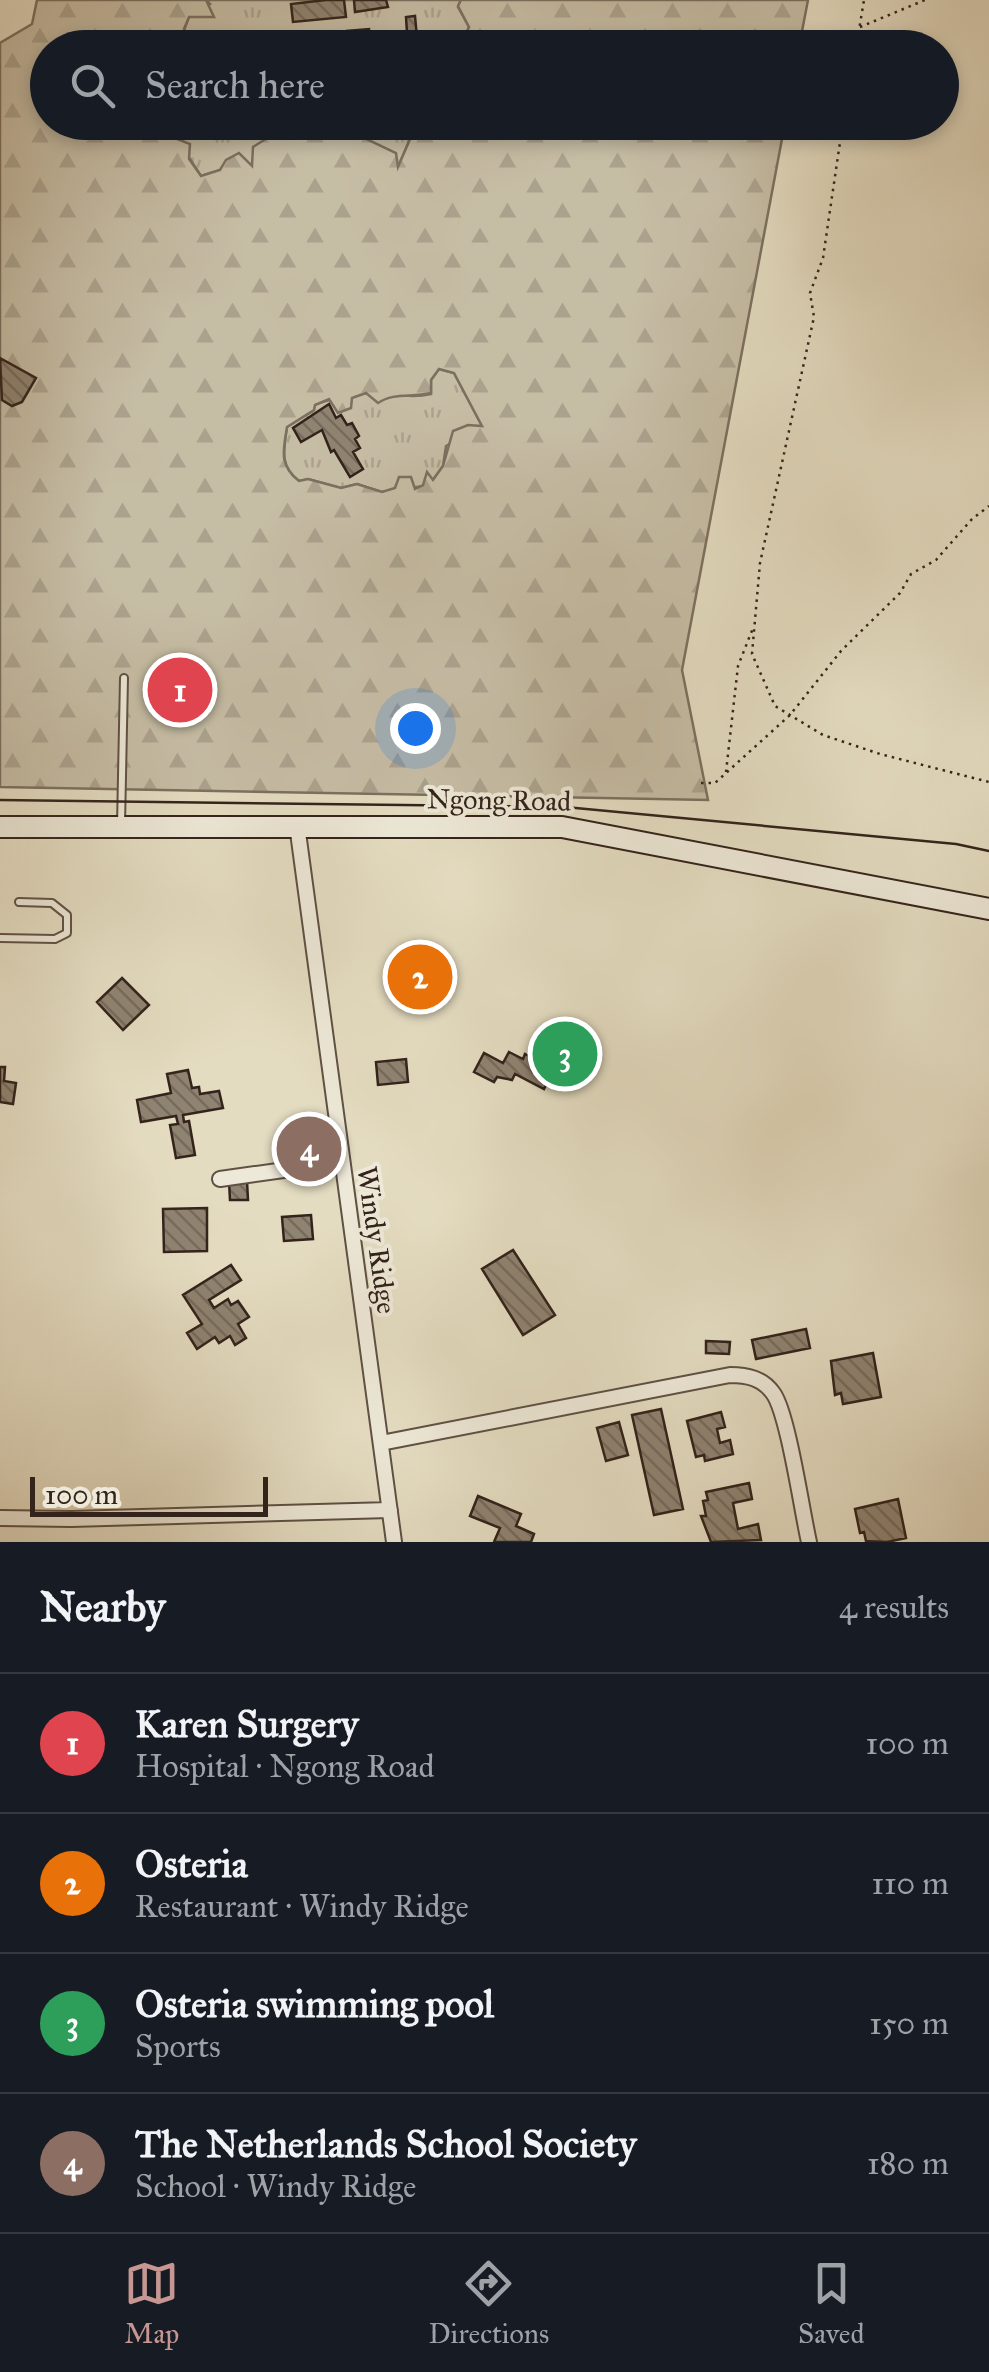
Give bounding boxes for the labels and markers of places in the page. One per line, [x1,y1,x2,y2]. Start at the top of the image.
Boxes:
pin: 1 [148,652,212,728]
pin: 2 [388,940,452,1014]
pin: 3 [532,1016,598,1092]
pin: 4 [276,1112,342,1186]

